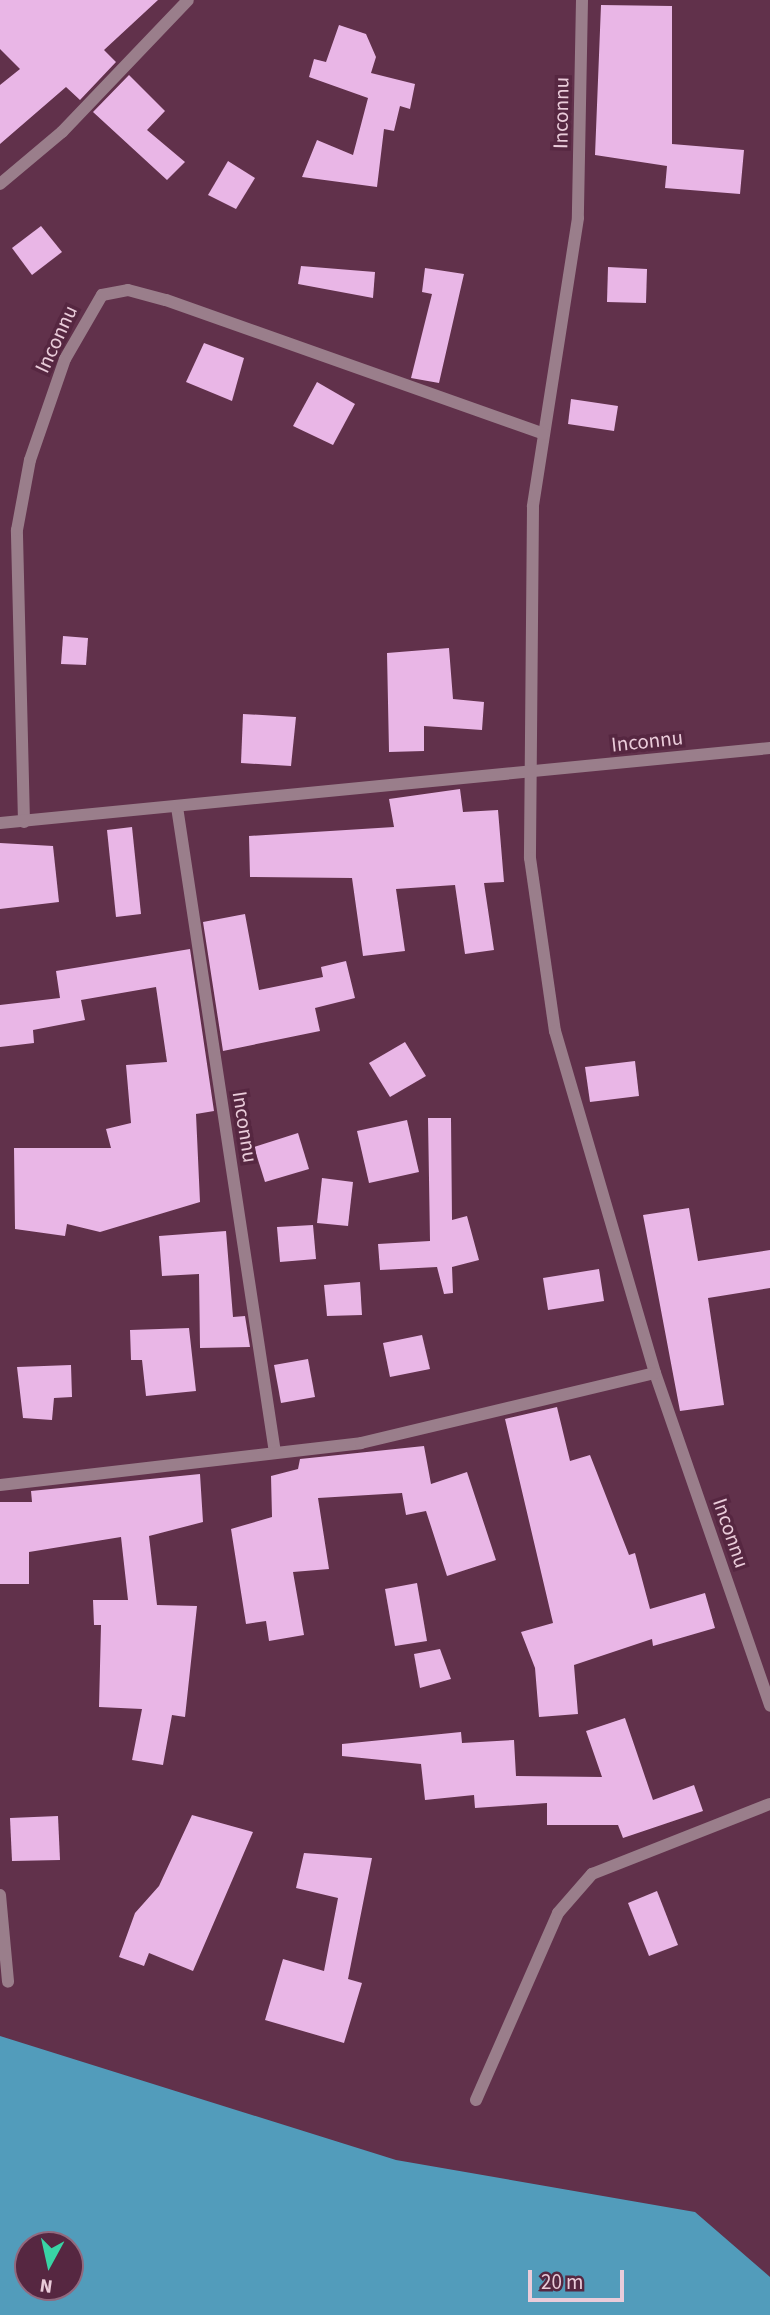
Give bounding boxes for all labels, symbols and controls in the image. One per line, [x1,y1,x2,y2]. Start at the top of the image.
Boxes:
street label: Inconnu [548,77,574,149]
street label: Inconnu [29,301,83,377]
street label: Inconnu [610,725,684,757]
street label: Inconnu [227,1090,263,1164]
street label: Inconnu [707,1495,755,1571]
north arrow [14,2231,84,2301]
scale bar [532,2256,628,2300]
text: 20 m [541,2267,583,2297]
text: N [38,2271,54,2300]

